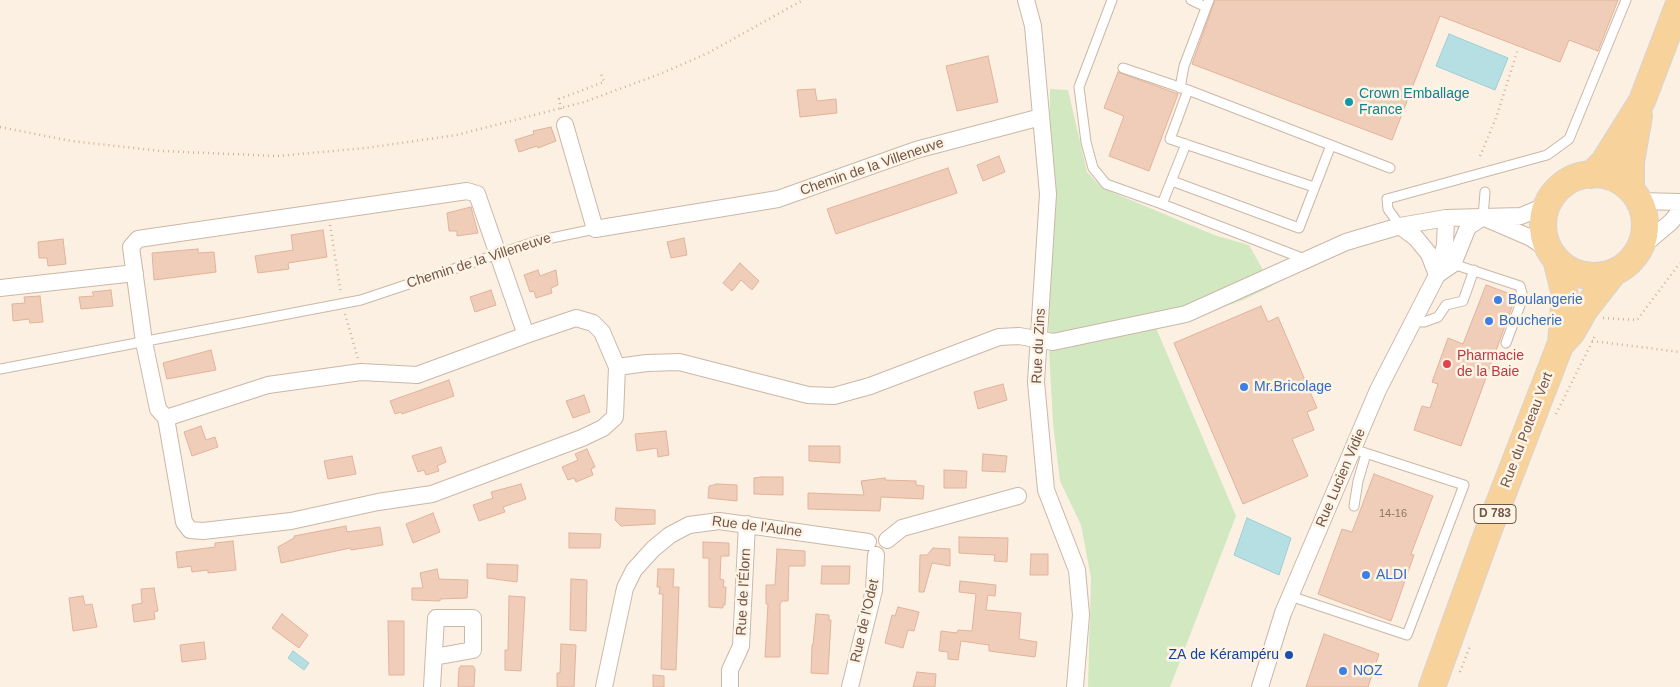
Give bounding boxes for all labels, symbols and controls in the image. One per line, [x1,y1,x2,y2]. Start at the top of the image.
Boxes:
place label: Crown Emballage France [1359,86,1469,118]
marker: Crown Emballage France [1343,96,1355,108]
street label: Chemin de la Villeneuve [798,135,946,199]
street label: Chemin de la Villeneuve [405,230,553,292]
place label: Boulangerie [1508,292,1583,308]
marker: Boulangerie [1492,294,1504,306]
street label: Rue du Zins [1029,308,1049,384]
place label: Boucherie [1499,313,1562,329]
marker: Boucherie [1483,315,1495,327]
place label: Pharmacie de la Baie [1457,348,1524,381]
marker: Pharmacie de la Baie [1441,358,1453,370]
street label: Rue du Poteau Vert [1497,370,1557,490]
place label: Mr.Bricolage [1254,379,1332,395]
marker: Mr.Bricolage [1238,381,1250,393]
street label: Rue Lucien Vidie [1313,426,1369,530]
road number: D 783 [1474,504,1516,524]
house number: 14-16 [1379,507,1407,521]
street label: Rue de l'Aulne [711,513,803,541]
street label: Rue de l'Élorn [733,548,755,636]
place label: ALDI [1376,567,1407,583]
marker: ALDI [1360,569,1372,581]
street label: Rue de l'Odet [847,578,883,664]
place label: ZA de Kérampéru [1169,647,1279,663]
marker: ZA de Kérampéru [1283,649,1295,661]
place label: NOZ [1353,663,1383,679]
marker: NOZ [1337,665,1349,677]

